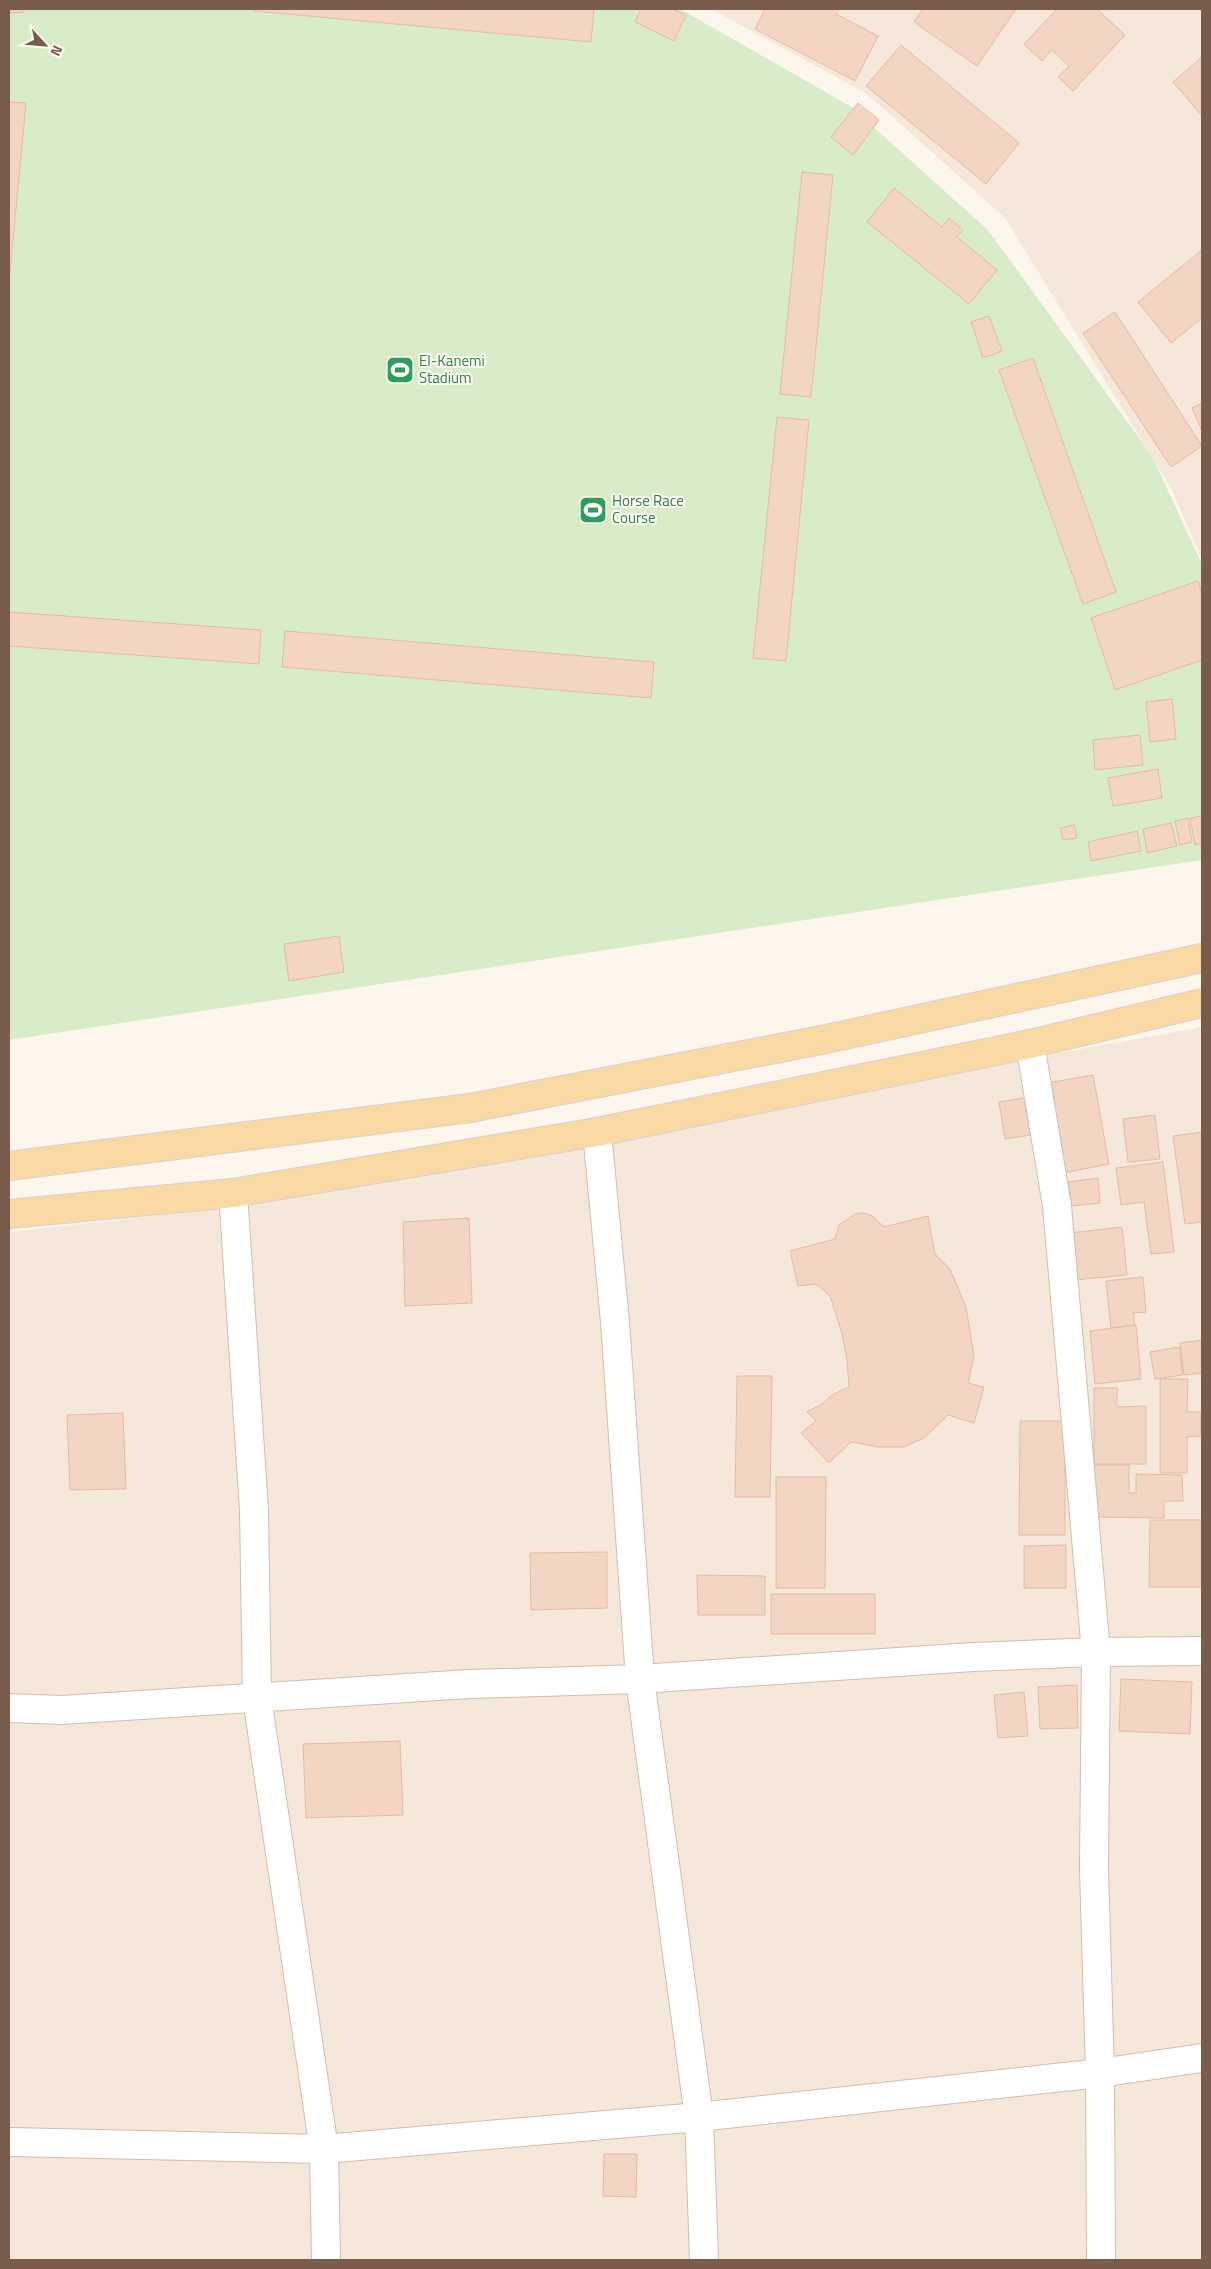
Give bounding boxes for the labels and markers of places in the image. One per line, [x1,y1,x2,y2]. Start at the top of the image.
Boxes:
place label: El-Kanemi Stadium [419,349,485,389]
sports icon: El-Kanemi Stadium [385,355,415,385]
place label: Horse Race Course [612,489,684,529]
sports icon: Horse Race Course [578,495,608,525]

